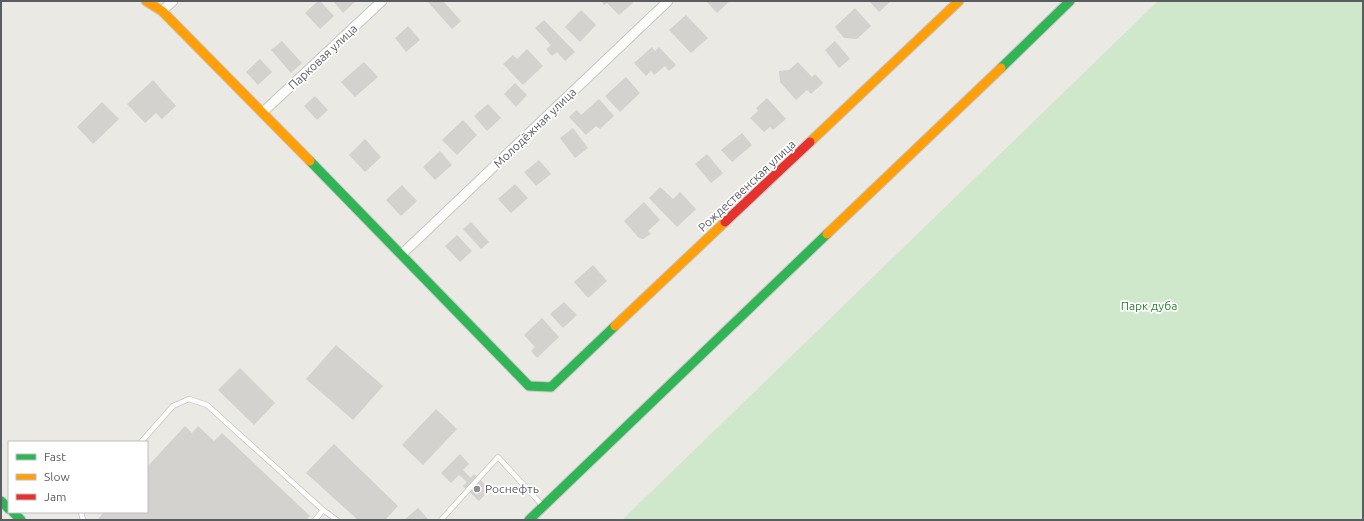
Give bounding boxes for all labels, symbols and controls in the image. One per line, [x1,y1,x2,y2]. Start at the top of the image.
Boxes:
street label: Парковая улица [286,21,360,92]
street label: Молодёжная улица [491,85,578,170]
street label: Рождественская улица [695,137,798,234]
park label: Парк дуба [1121,299,1177,312]
legend [8,441,148,513]
text: Fast [44,450,66,463]
text: Slow [44,470,70,483]
place label: Роснефть [485,482,539,495]
marker: Роснефть [472,484,482,494]
text: Jam [44,490,66,503]

